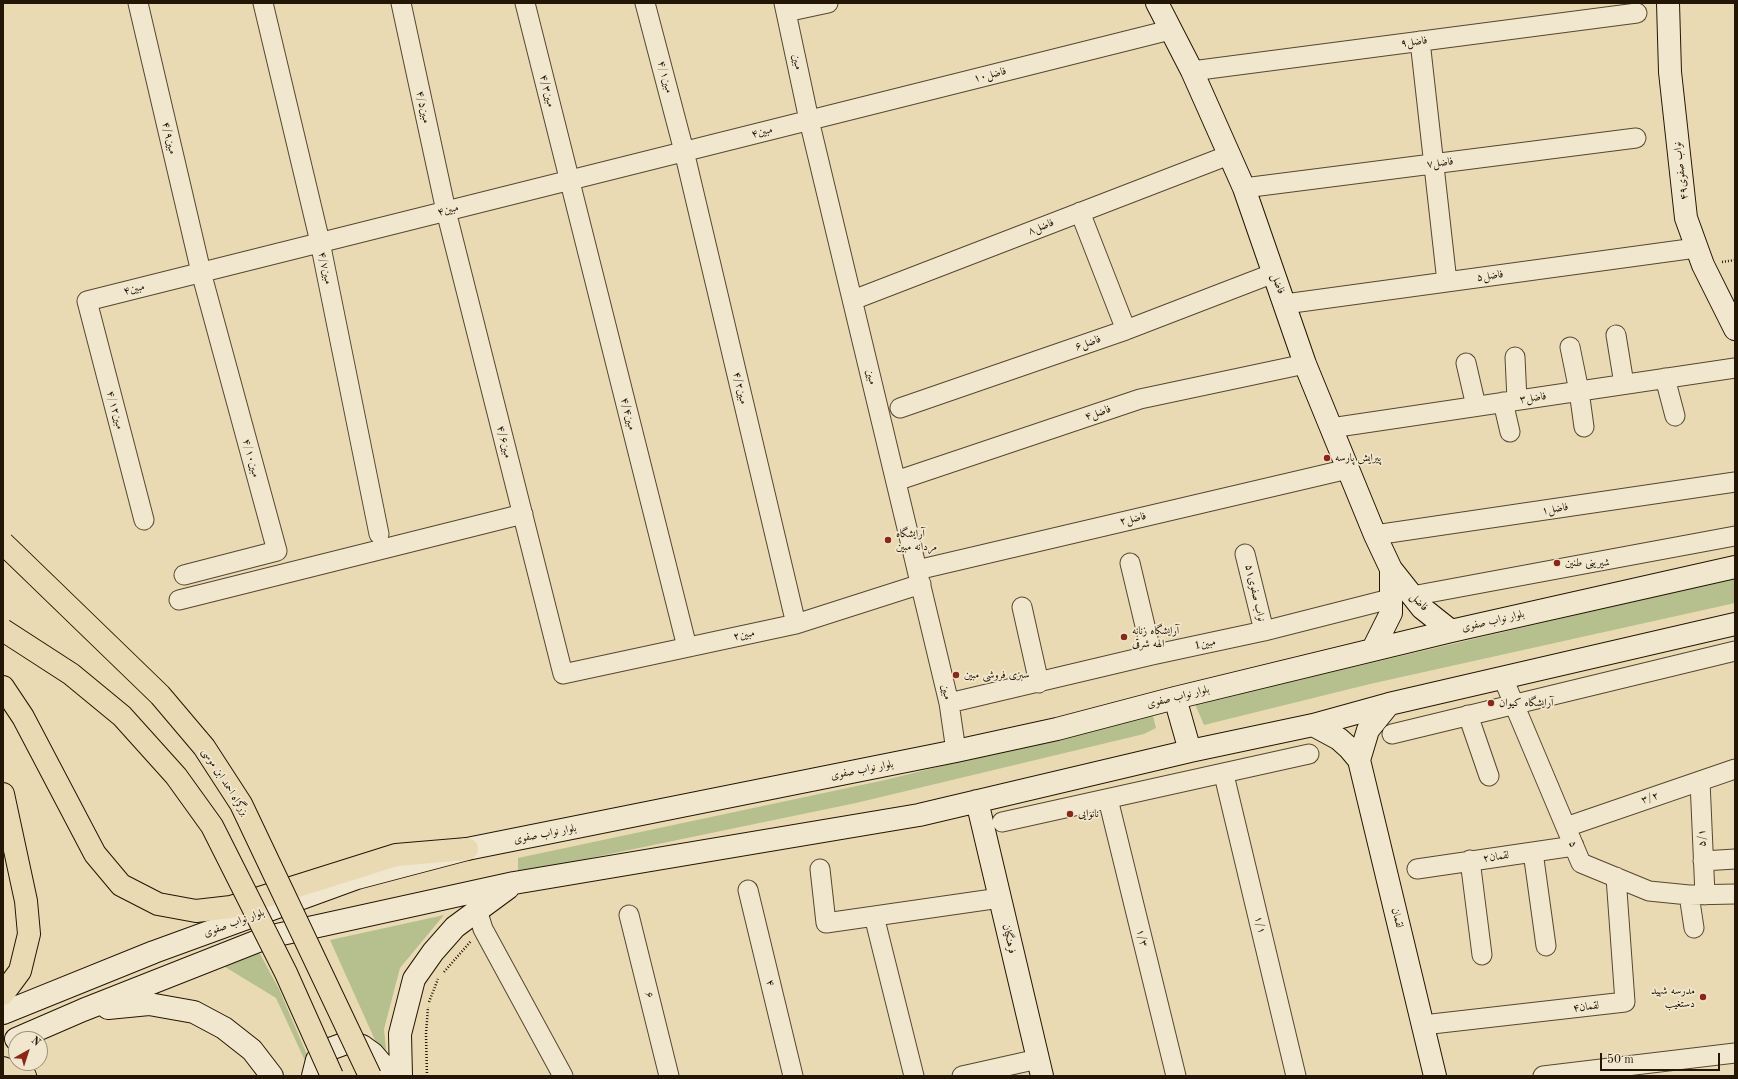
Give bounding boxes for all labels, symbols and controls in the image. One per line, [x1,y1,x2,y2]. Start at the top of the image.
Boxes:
street label: ۹فاضل [1400,34,1428,50]
street label: مبین [789,53,805,71]
street label: ۴/۱مبین [654,59,676,95]
street label: ۱۰فاضل [972,65,1008,85]
street label: ۴/۳مبین [537,73,557,109]
street label: ۴/۵مبین [413,89,433,125]
street label: ۴/۹مبین [159,120,179,156]
street label: ۴مبین [750,123,774,141]
street label: ۴۹نواب صفوی [1671,141,1691,201]
street label: ۷فاضل [1426,155,1454,171]
street label: ۴مبین [436,201,460,219]
street label: ۸فاضل [1026,216,1056,238]
street label: ۴/۷مبین [315,250,335,286]
street label: ۵فاضل [1476,268,1504,284]
street label: فاضل [1268,272,1288,296]
street label: ۴مبین [122,280,146,298]
street label: ۶فاضل [1073,332,1103,354]
street label: مبین [863,368,879,386]
street label: ۴/۲مبین [730,370,750,406]
street label: ۴/۱۲مبین [104,389,126,431]
street label: ۳فاضل [1519,390,1547,406]
street label: ۴/۴مبین [618,396,638,432]
street label: ۴فاضل [1083,403,1113,423]
street label: ۴/۶مبین [494,424,514,460]
street label: ۴/۱۰مبین [240,437,262,479]
place label: پیرایش پارسه [1335,451,1381,465]
marker: پیرایش پارسه [1322,453,1332,463]
street label: ۱فاضل [1541,500,1569,518]
street label: ۲فاضل [1118,510,1148,528]
place label: آرایشگاه مردانه مبین [896,527,937,553]
marker: آرایشگاه مردانه مبین [883,535,893,545]
place label: شیرینی طنین [1565,556,1610,570]
marker: شیرینی طنین [1552,558,1562,568]
street label: ۵۱نواب صفوی [1242,563,1268,623]
street label: فاضل [1407,590,1431,614]
street label: بلوار نواب صفوی [1460,607,1526,635]
place label: آرایشگاه زنانه الهه شرقی [1132,624,1179,650]
street label: ۲مبین [732,626,756,644]
marker: آرایشگاه زنانه الهه شرقی [1119,632,1129,642]
street label: 1مبین [1193,635,1217,653]
place label: سبزی فروشی مبین [964,668,1029,682]
marker: سبزی فروشی مبین [951,670,961,680]
street label: مبین [938,683,954,701]
street label: بلوار نواب صفوی [1145,683,1211,711]
place label: آرایشگاه کیوان [1499,696,1553,710]
marker: آرایشگاه کیوان [1486,698,1496,708]
street label: بزرگراه احمد ابن موسی [199,746,251,818]
street label: بلوار نواب صفوی [829,757,895,783]
street label: ۳/۲ [1639,789,1661,807]
place label: نانوایی [1078,807,1099,821]
marker: نانوایی [1065,809,1075,819]
street label: بلوار نواب صفوی [512,821,578,847]
street label: ۵/۱ [1695,829,1709,847]
street label: ۵ [1566,838,1580,850]
street label: ۲لقمان [1482,849,1510,865]
street label: بلوار نواب صفوی [202,906,266,940]
street label: لقمان [1388,907,1406,929]
street label: ۱/۱ [1251,915,1269,935]
street label: فرهنگیان [999,923,1019,955]
street label: ۱/۳ [1133,928,1151,948]
street label: ۴ [763,978,777,988]
place label: مدرسه شهید دستغیب [1651,984,1695,1010]
street label: ۶ [642,990,656,1000]
marker: مدرسه شهید دستغیب [1698,992,1708,1002]
street label: لقمان۴ [1572,999,1600,1015]
north arrow [8,1031,48,1071]
text: N [29,1035,42,1049]
scale bar [1602,1045,1722,1071]
text: 50 m [1607,1054,1634,1066]

